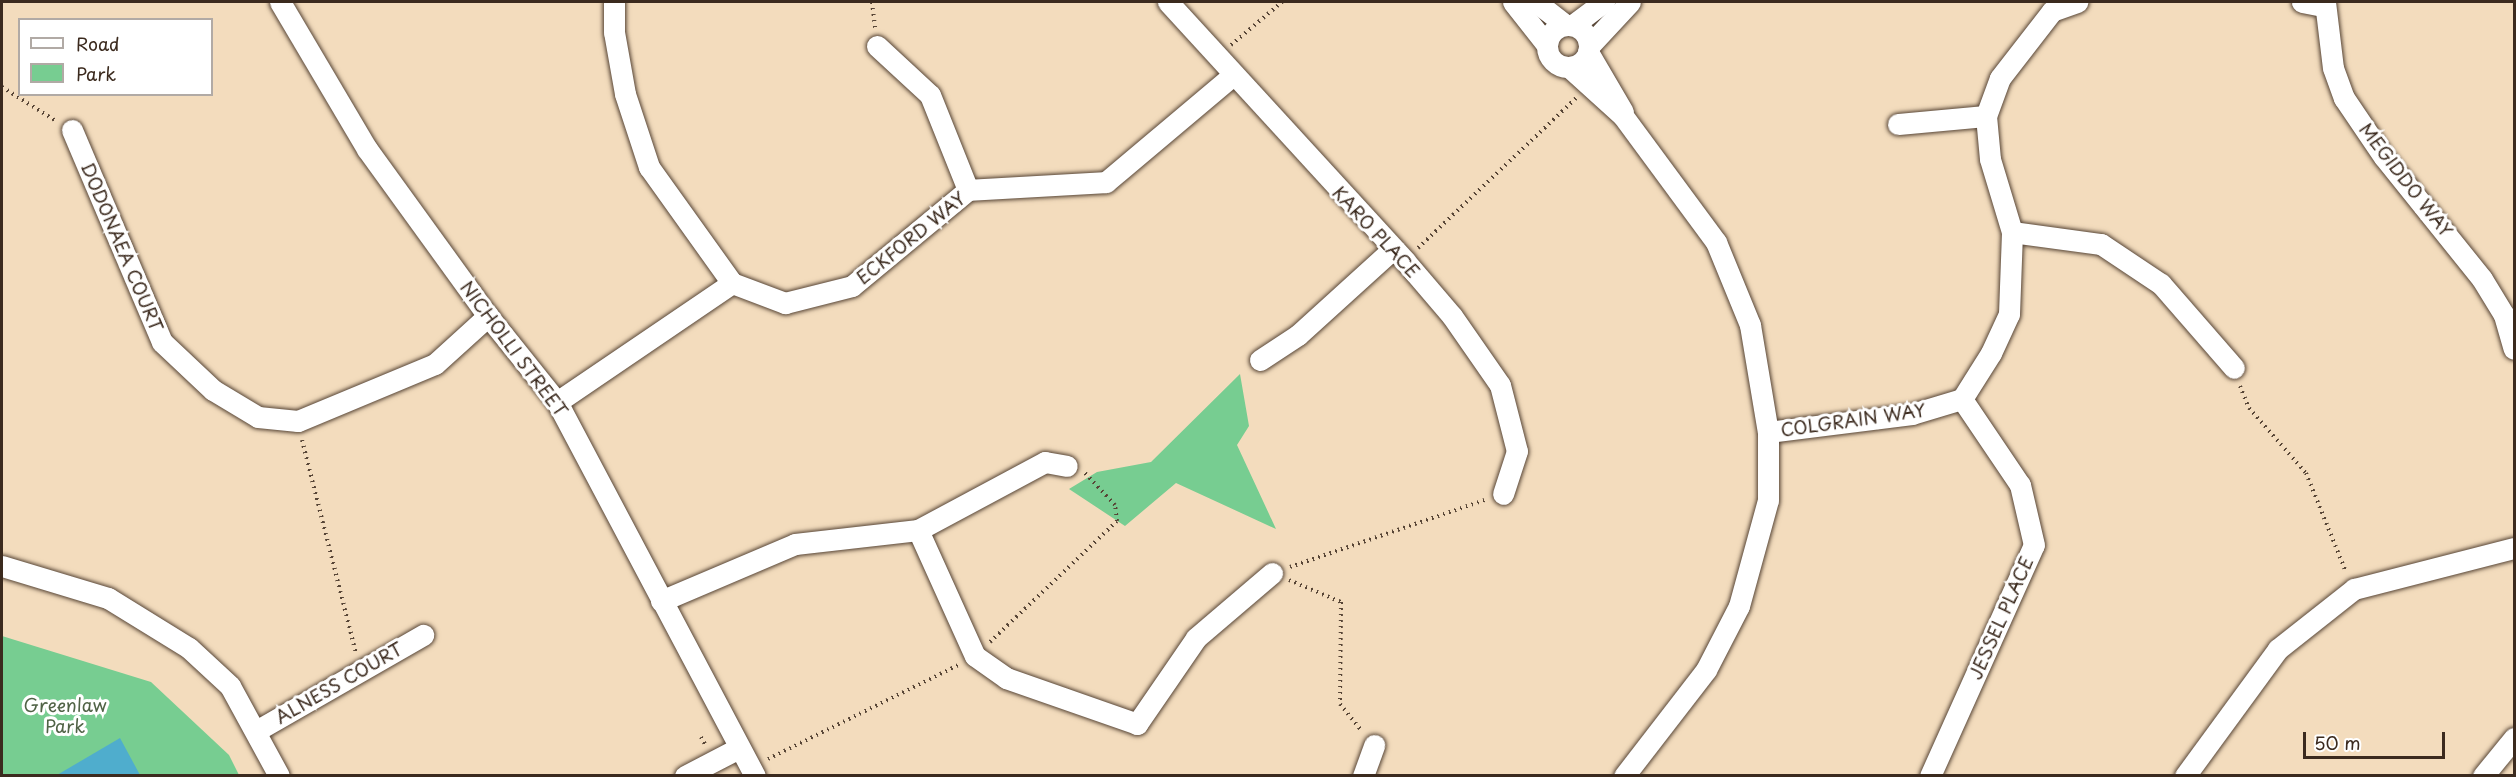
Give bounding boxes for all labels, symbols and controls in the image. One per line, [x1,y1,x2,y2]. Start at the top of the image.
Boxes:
legend [18,18,213,96]
text: Road [76,30,120,57]
text: Park [76,60,116,87]
street label: MEGIDDO WAY [2354,118,2458,242]
street label: DODONAEA COURT [77,159,167,335]
street label: KARO PLACE [1328,181,1424,283]
street label: ECKFORD WAY [852,187,970,289]
street label: NICHOLLI STREET [456,277,572,421]
street label: COLGRAIN WAY [1780,399,1926,441]
street label: JESSEL PLACE [1964,554,2038,682]
street label: ALNESS COURT [271,637,407,729]
park label: Greenlaw Park [23,695,107,738]
scale bar [2306,720,2448,758]
text: 50 m [2314,729,2361,756]

